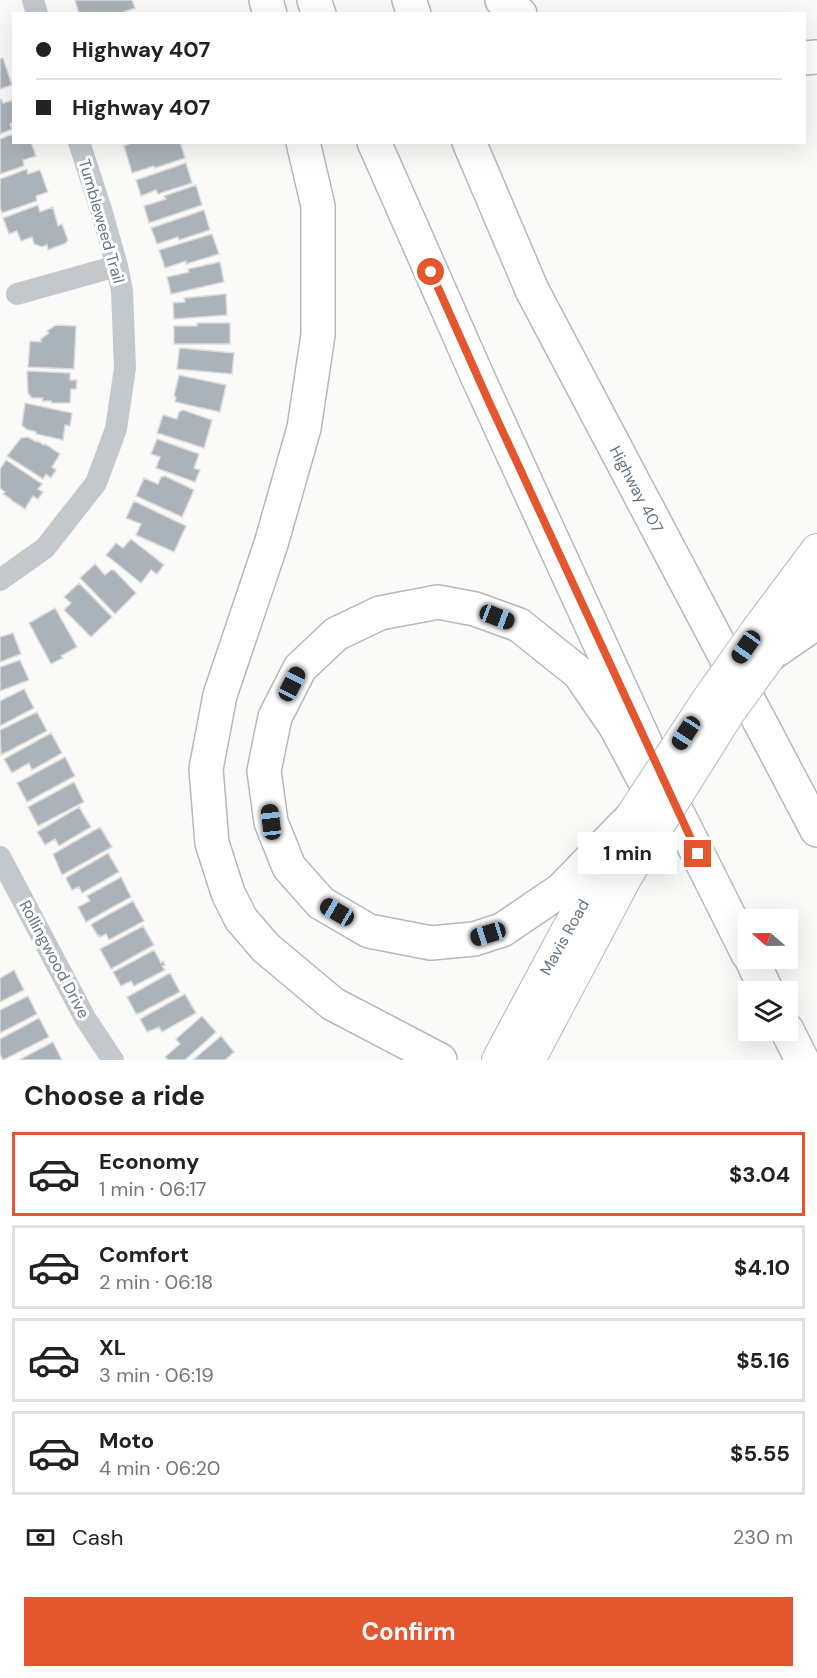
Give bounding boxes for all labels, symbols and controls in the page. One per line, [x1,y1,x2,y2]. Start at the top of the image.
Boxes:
text: Highway 407 [72,35,210,64]
text: Highway 407 [72,93,210,122]
street label: Tumbleweed Trail [74,157,129,286]
route start [417,258,444,285]
street label: Highway 407 [605,442,668,536]
car [477,602,517,632]
car [728,627,764,667]
car [276,664,308,704]
car [669,713,703,753]
car [260,803,282,841]
callout: 1 min [578,833,677,875]
text: 1 min [603,840,652,866]
route end [684,840,711,867]
car [317,895,357,929]
street label: Mavis Road [535,896,594,979]
street label: Rollingwood Drive [15,897,95,1022]
north arrow [738,909,798,969]
map controls [738,909,798,1041]
car [468,920,508,948]
button: layers [738,981,798,1041]
text: Choose a ride [24,1078,205,1113]
icon: car [27,1147,81,1201]
text: Economy [99,1147,199,1176]
text: $3.04 [729,1160,790,1189]
text: 1 min · 06:17 [99,1176,206,1202]
icon: car [27,1240,81,1294]
text: Comfort [99,1240,189,1269]
text: $4.10 [734,1253,790,1282]
text: 2 min · 06:18 [99,1269,213,1295]
icon: car [27,1333,81,1387]
text: XL [99,1333,126,1362]
text: $5.16 [736,1346,790,1375]
text: 3 min · 06:19 [99,1362,214,1388]
icon: car [27,1426,81,1480]
text: Moto [99,1426,154,1455]
text: $5.55 [730,1439,790,1468]
text: 4 min · 06:20 [99,1455,220,1481]
icon: cash [24,1521,57,1554]
text: Cash [72,1523,123,1552]
text: 230 m [733,1524,793,1550]
button: Confirm [24,1597,793,1666]

